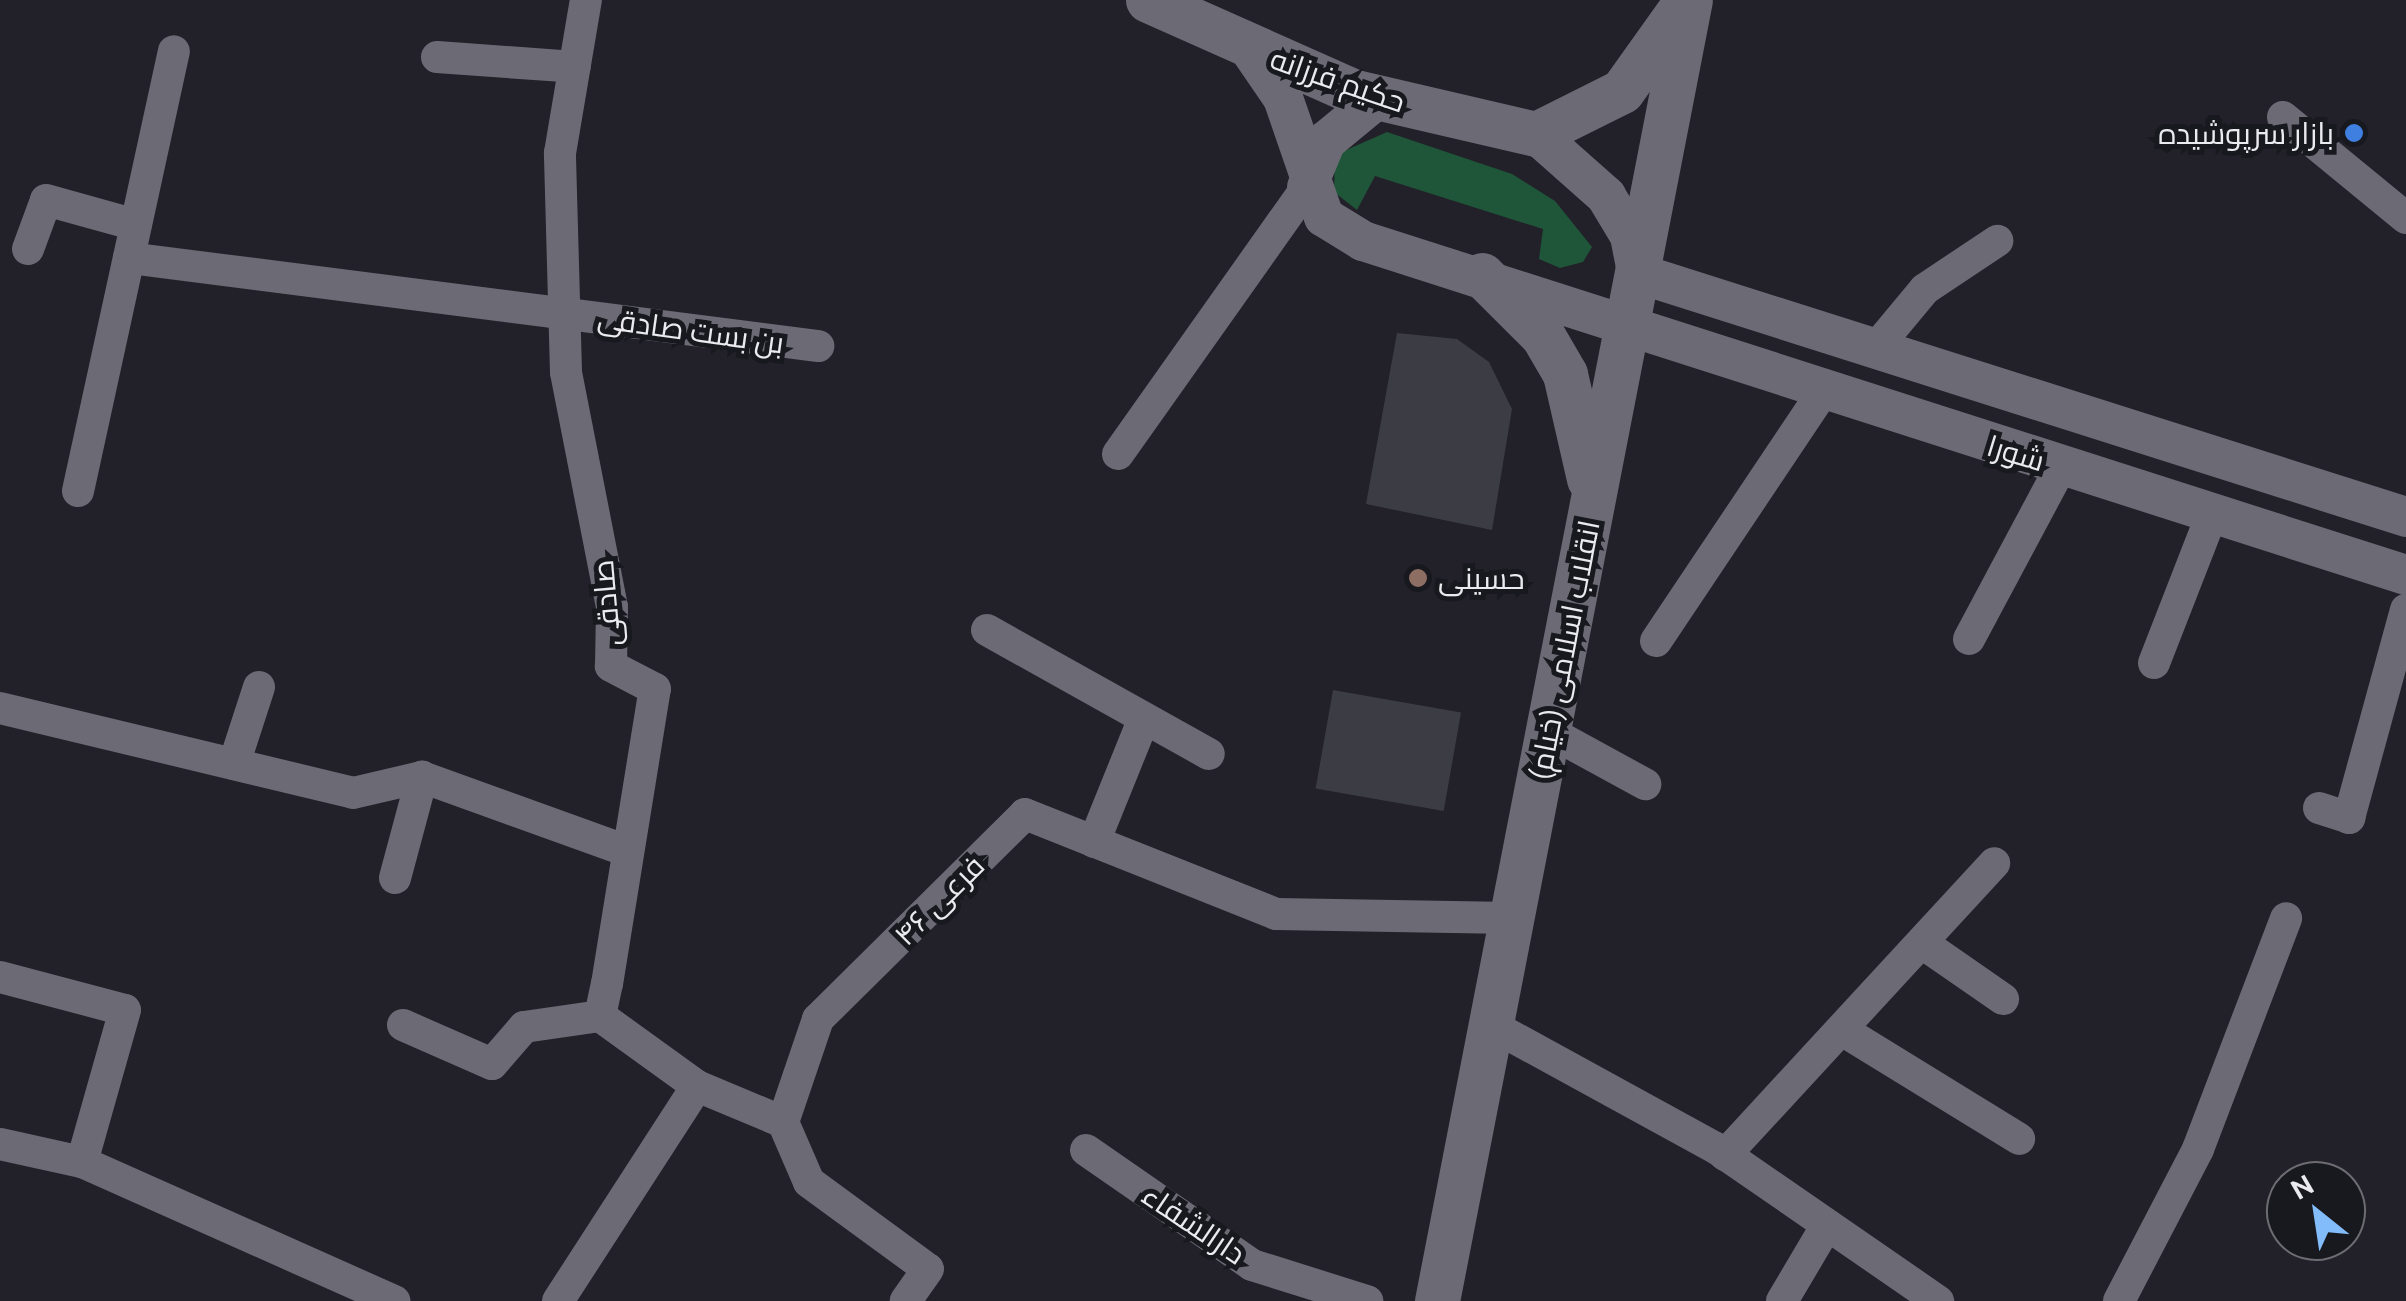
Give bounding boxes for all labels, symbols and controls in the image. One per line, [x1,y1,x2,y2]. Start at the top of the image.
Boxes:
street label: حکیم فرزانه [1266,40,1410,120]
place label: بازار سرپوشیده [2158,115,2334,151]
marker: بازار سرپوشیده [2343,122,2365,144]
street label: بن بست صادقی [596,299,786,361]
street label: شورا [1983,427,2049,479]
street label: انقلاب اسلامی (خیام) [1521,517,1607,783]
street label: صادقی [584,558,628,648]
place label: حسینی [1438,560,1525,596]
marker: حسینی [1407,567,1429,589]
street label: فرعی ۴۶ [886,847,992,953]
north arrow [2266,1161,2366,1261]
text: N [2285,1168,2319,1205]
street label: دارالشفاء [1135,1176,1253,1272]

